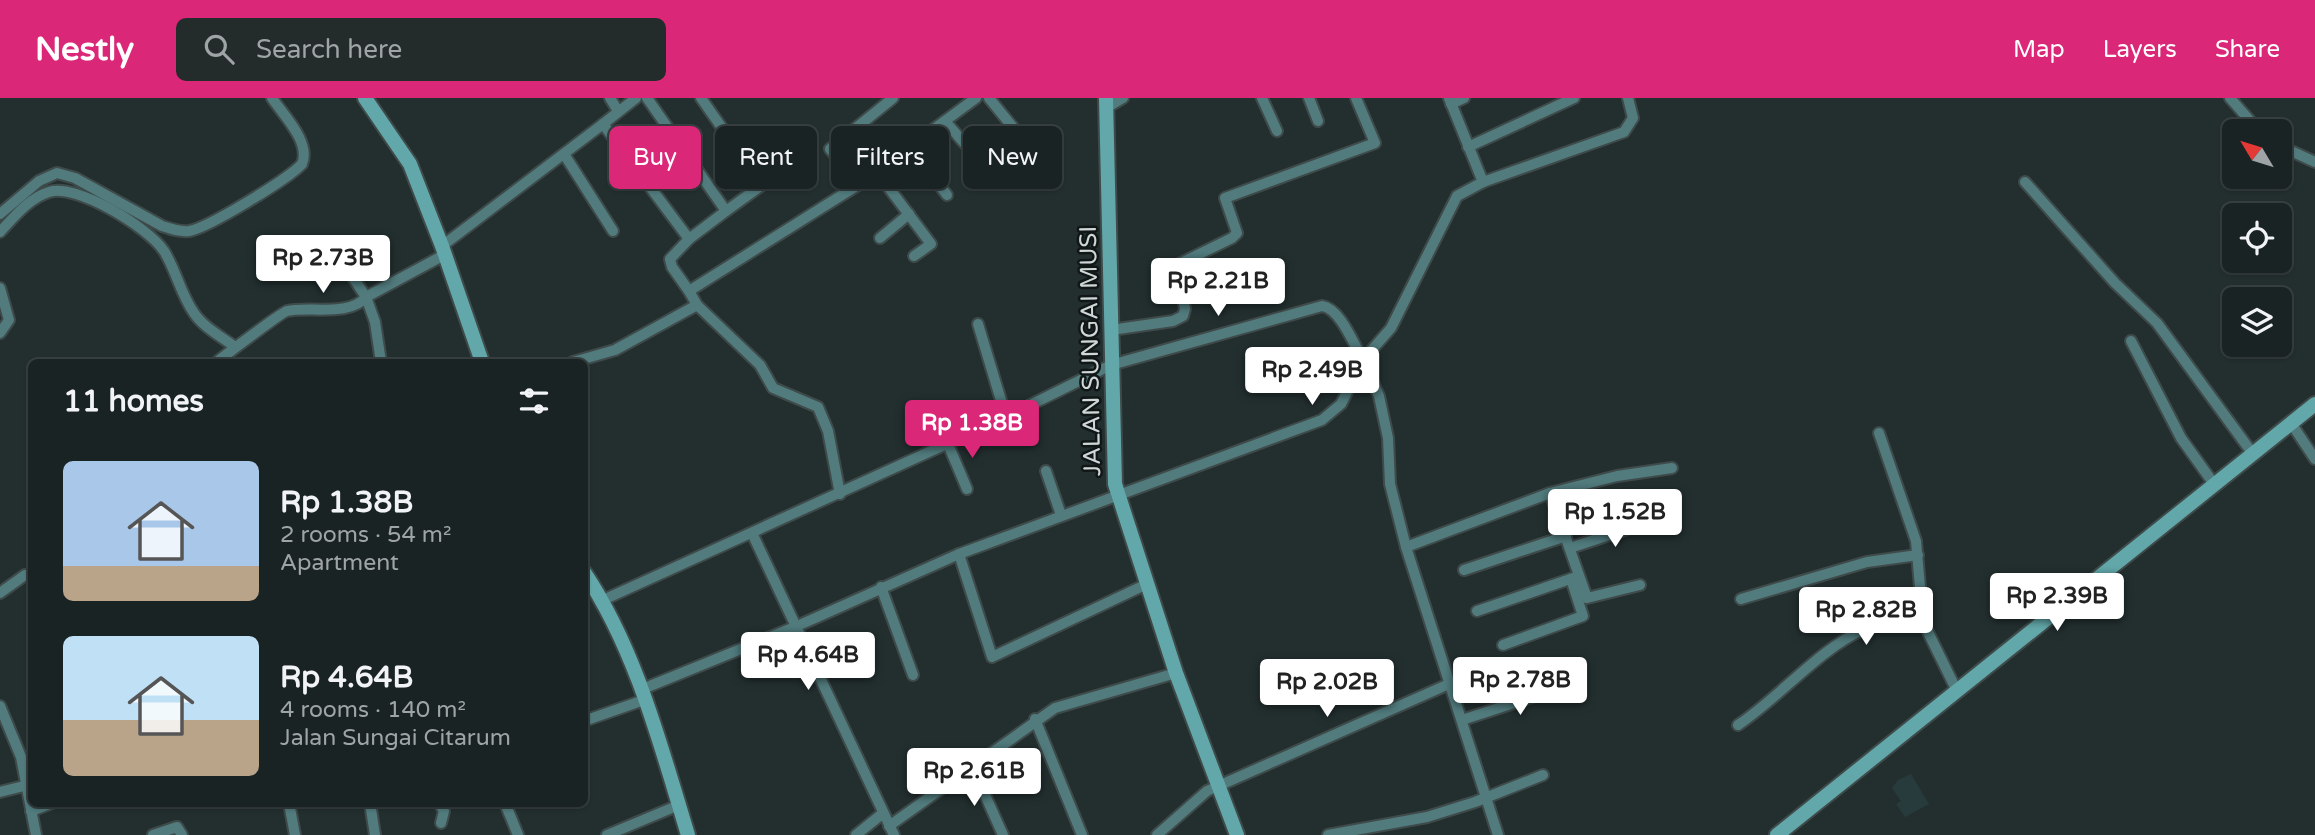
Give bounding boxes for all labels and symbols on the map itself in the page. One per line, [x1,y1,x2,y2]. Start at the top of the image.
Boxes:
north arrow [2222,119,2292,189]
street label: JALAN SUNGAI MUSI [1074,226,1107,476]
pin: Rp 2.73B [251,236,395,295]
pin: Rp 2.21B [1146,258,1290,318]
pin: Rp 2.49B [1240,348,1384,407]
pin: Rp 1.38B [900,400,1044,460]
pin: Rp 1.52B [1543,490,1687,549]
pin: Rp 2.39B [1985,574,2129,633]
pin: Rp 2.82B [1794,588,1938,647]
pin: Rp 4.64B [736,632,880,692]
pin: Rp 2.78B [1448,658,1592,717]
pin: Rp 2.02B [1255,660,1399,719]
pin: Rp 2.61B [902,748,1046,808]

